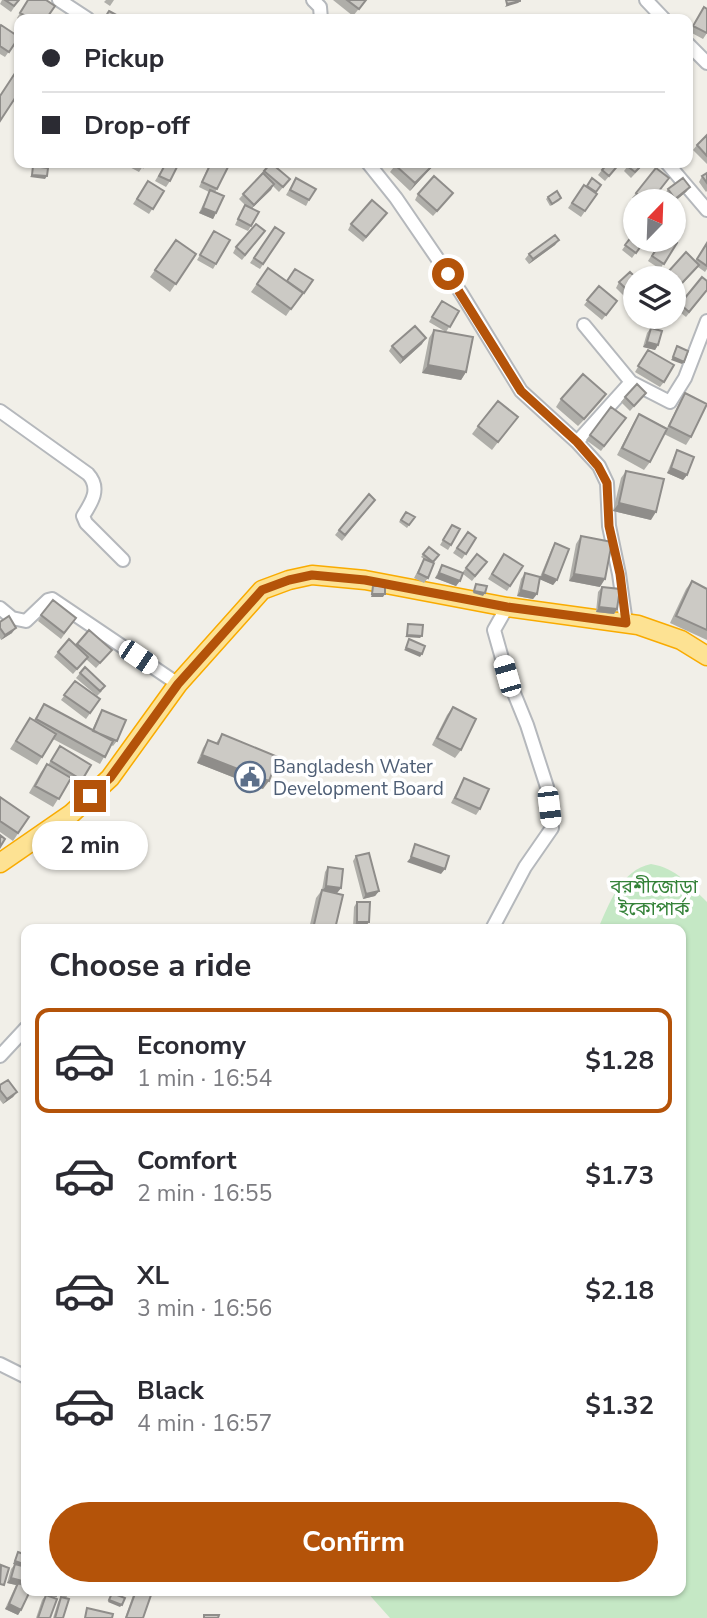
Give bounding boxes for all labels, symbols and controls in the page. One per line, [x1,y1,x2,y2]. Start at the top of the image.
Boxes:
text: Pickup [84,41,164,76]
text: Drop-off [84,108,190,143]
north arrow [623,189,686,252]
map controls [623,189,686,329]
route start [432,258,464,290]
button: layers [623,266,686,329]
car [115,637,162,677]
car [492,653,523,699]
place label: Bangladesh Water Development Board [273,754,444,802]
public building icon: Bangladesh Water Development Board [233,760,267,794]
route end [74,780,106,812]
car [537,785,562,829]
callout: 2 min [32,820,148,870]
text: 2 min [60,830,120,861]
park label: বরশীজোড়া ইকোপার্ক [609,874,699,922]
text: Choose a ride [49,944,251,987]
text: Economy [137,1028,246,1063]
icon: car [53,1029,116,1092]
text: $1.28 [585,1043,654,1078]
text: 1 min · 16:54 [137,1063,272,1094]
text: Comfort [137,1143,237,1178]
icon: car [53,1144,116,1207]
text: $1.73 [585,1158,654,1193]
text: 2 min · 16:55 [137,1178,272,1209]
text: XL [137,1258,169,1293]
icon: car [53,1259,116,1322]
text: $2.18 [585,1273,654,1308]
text: 3 min · 16:56 [137,1293,272,1324]
text: Black [137,1373,204,1408]
icon: car [53,1374,116,1437]
text: $1.32 [585,1388,654,1423]
text: 4 min · 16:57 [137,1408,272,1439]
button: Confirm [49,1502,658,1582]

